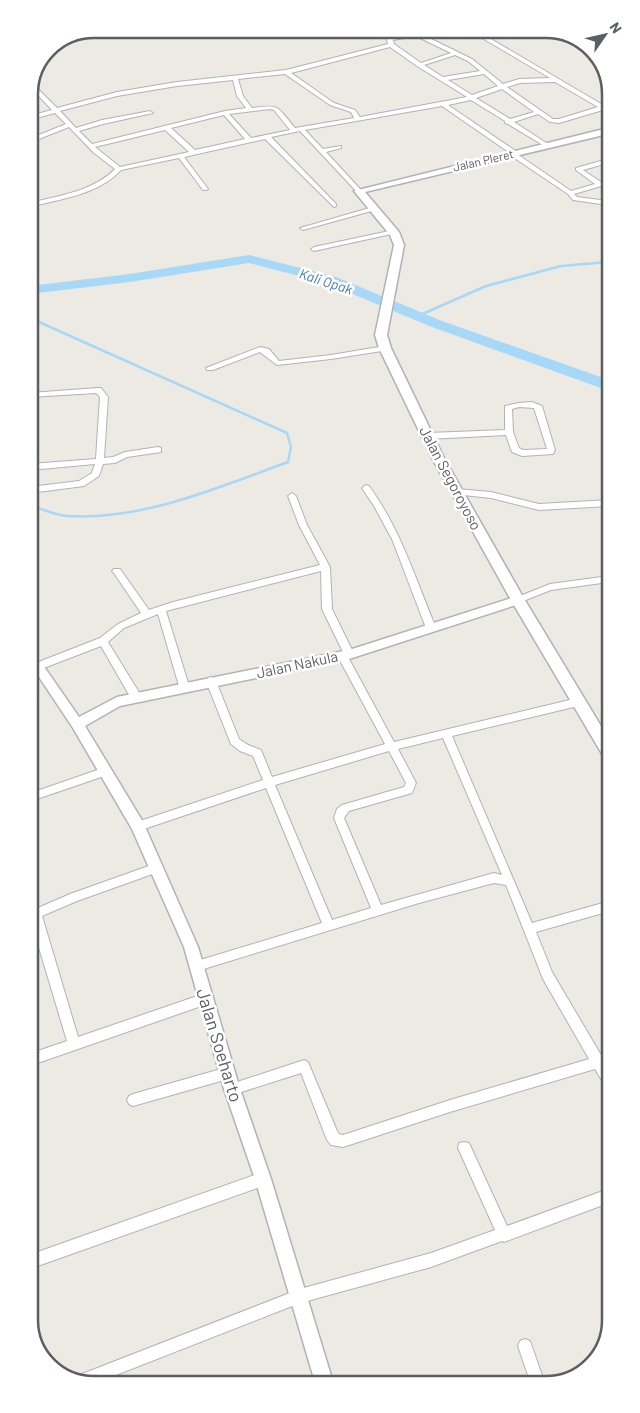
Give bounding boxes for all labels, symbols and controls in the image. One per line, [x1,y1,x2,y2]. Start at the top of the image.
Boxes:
north arrow [580,10,630,60]
text: N [607,19,626,36]
street label: Jalan Pleret [451,146,515,174]
water label: Kali Opak [297,264,355,298]
street label: Jalan Segoroyoso [416,423,486,533]
street label: Jalan Nakula [255,647,339,681]
street label: Jalan Soeharto [192,985,248,1105]

